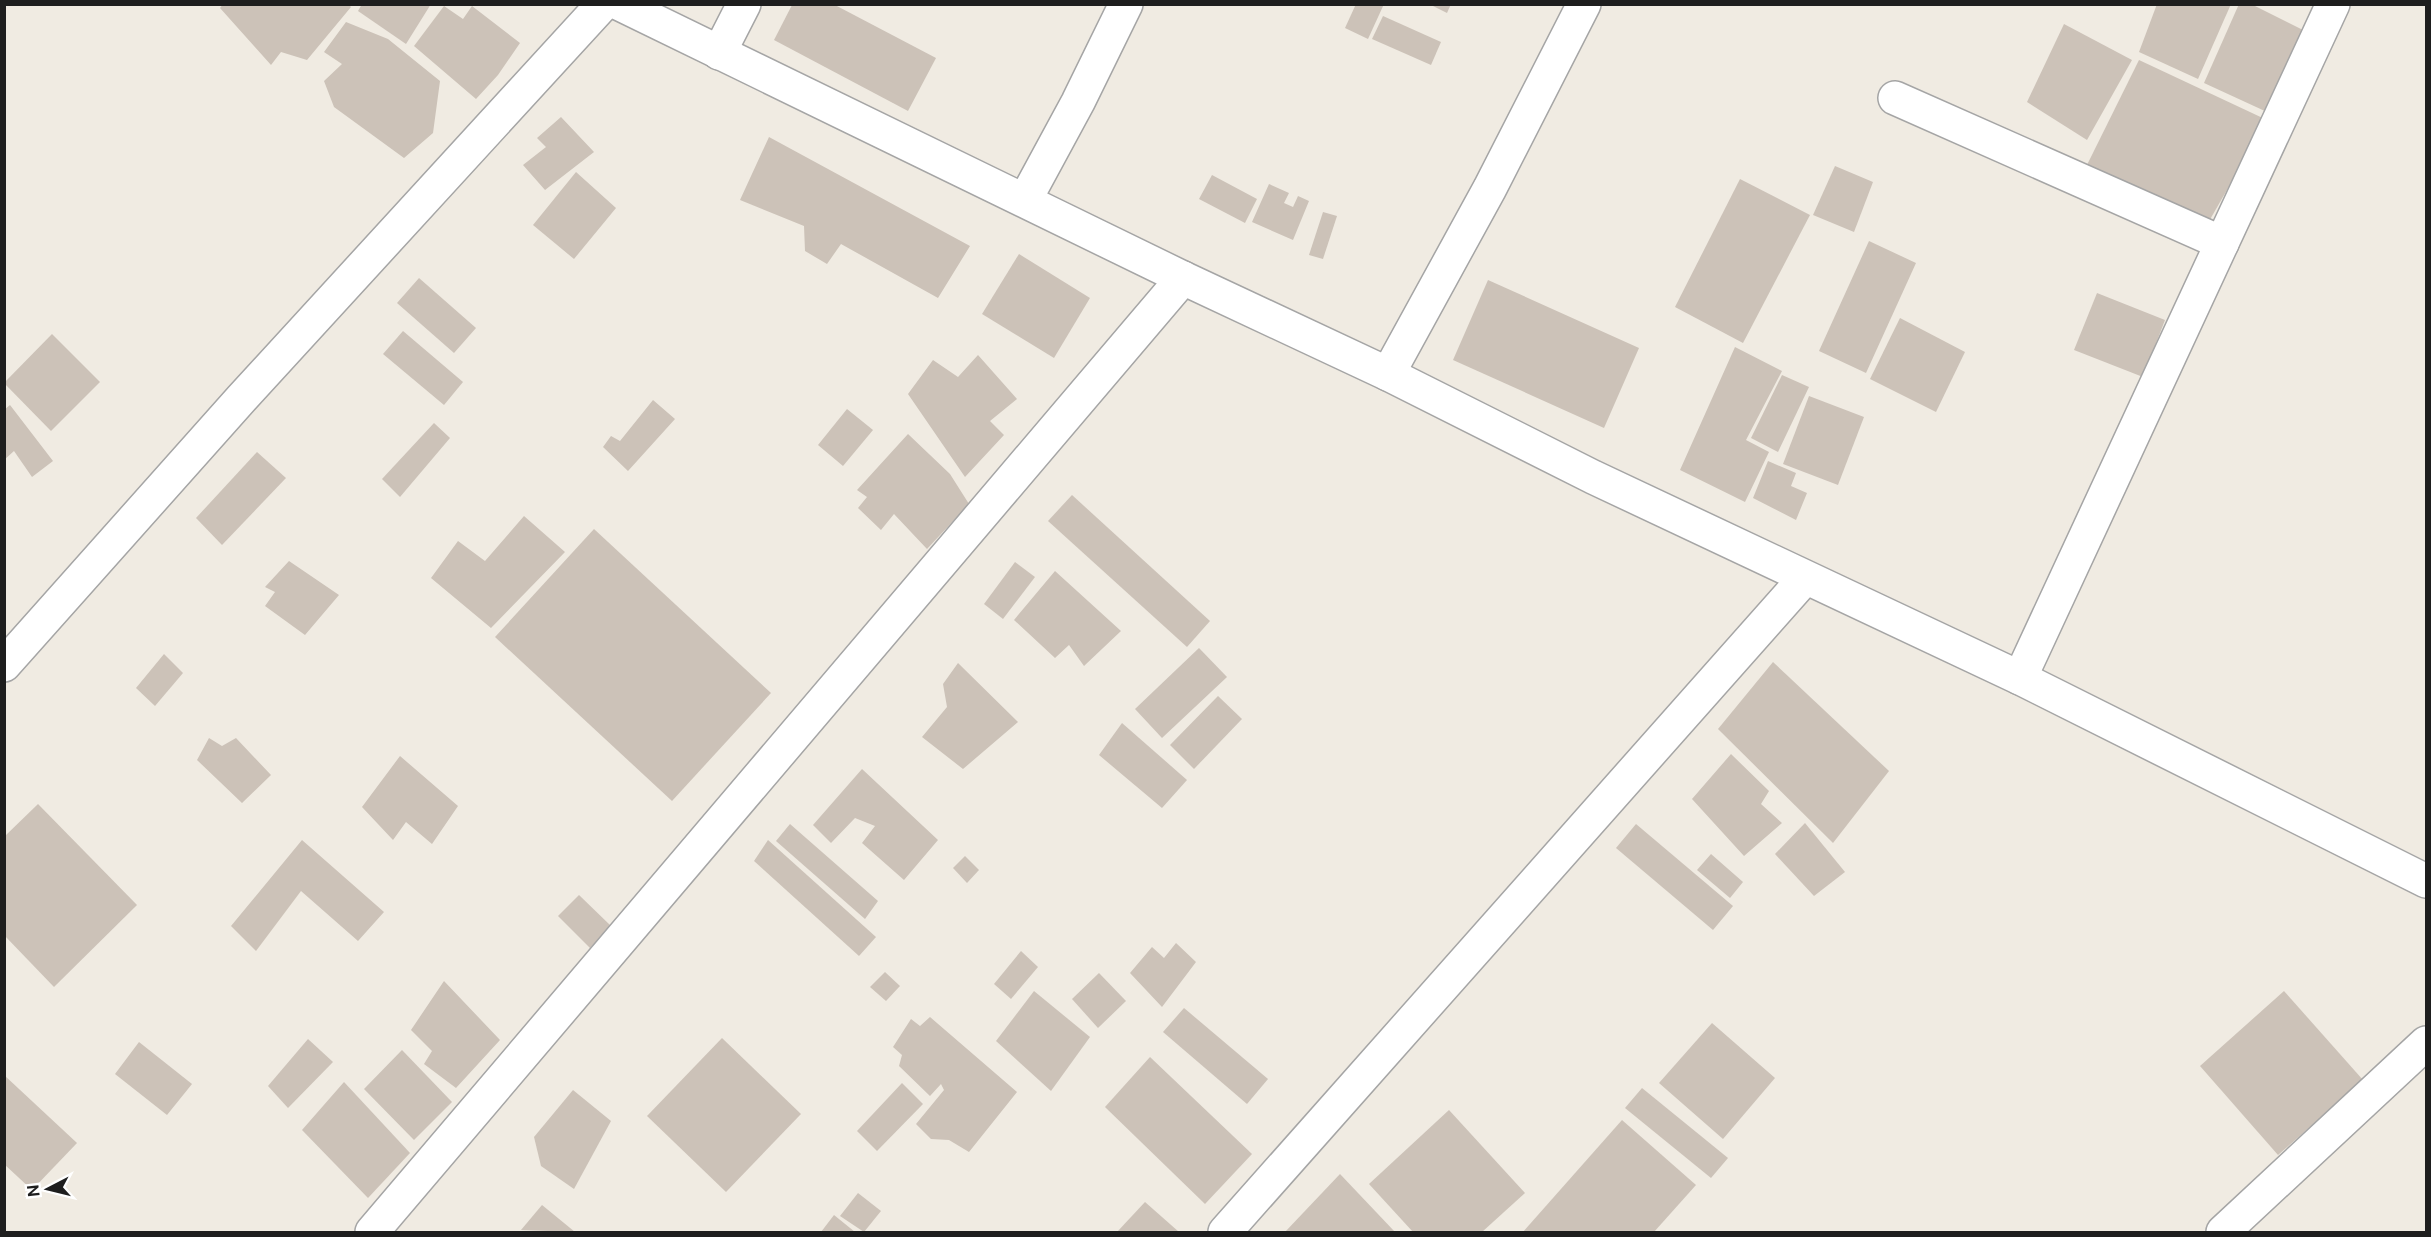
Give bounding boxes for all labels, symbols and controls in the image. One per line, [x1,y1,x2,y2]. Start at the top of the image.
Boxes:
north arrow [18,1159,78,1219]
text: N [23,1183,44,1198]

